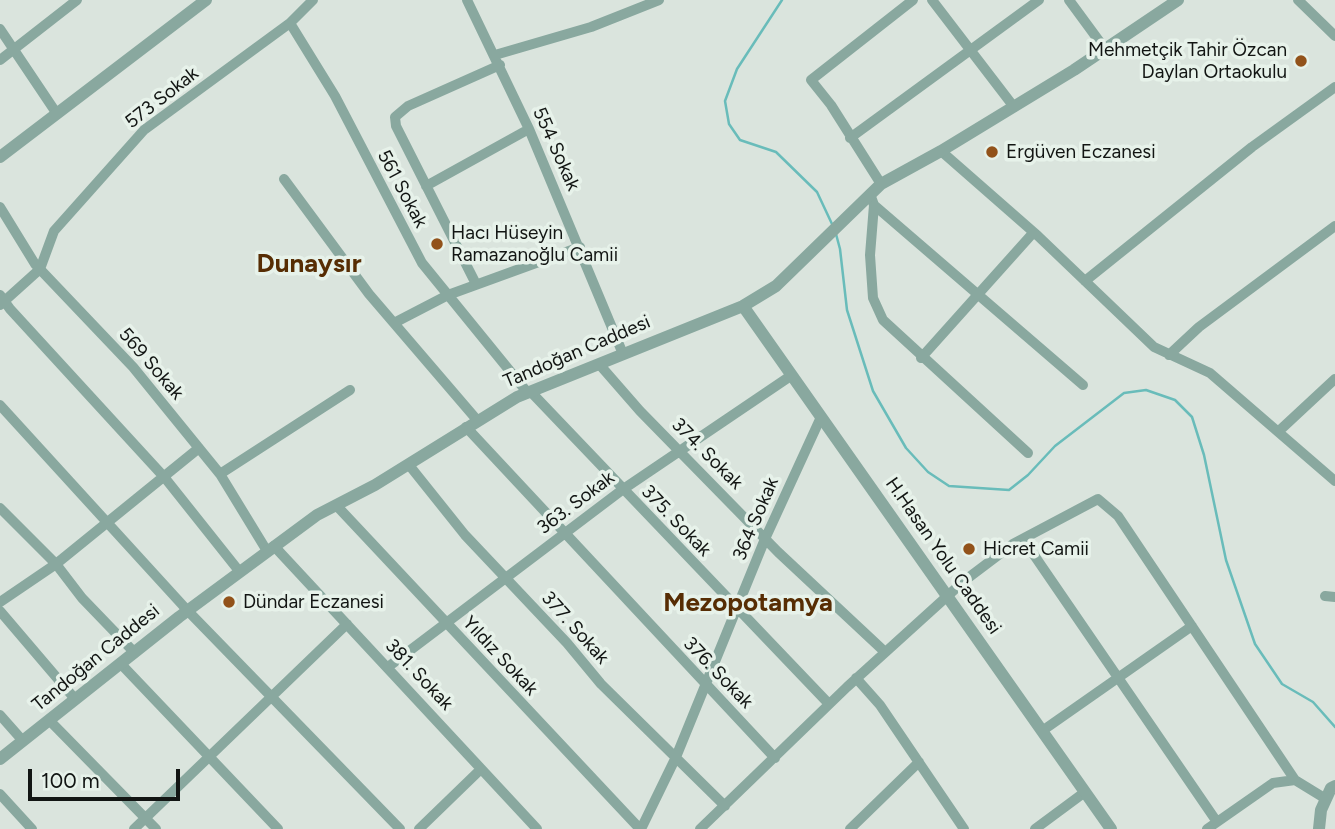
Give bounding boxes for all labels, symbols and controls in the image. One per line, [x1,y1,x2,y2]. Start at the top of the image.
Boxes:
place label: Mehmetçik Tahir Özcan Daylan Ortaokulu [1088,39,1287,83]
marker: Mehmetçik Tahir Özcan Daylan Ortaokulu [1293,53,1309,69]
street label: 573 Sokak [121,62,203,134]
street label: 554 Sokak [527,104,585,194]
place label: Ergüven Eczanesi [1006,141,1156,163]
marker: Ergüven Eczanesi [984,144,1000,160]
street label: 561 Sokak [372,146,432,232]
place label: Hacı Hüseyin Ramazanoğlu Camii [451,222,618,266]
marker: Hacı Hüseyin Ramazanoğlu Camii [429,236,445,252]
district label: Dunaysır [257,248,361,280]
street label: Tandoğan Caddesi [500,311,654,393]
street label: 569 Sokak [114,323,188,405]
street label: 374. Sokak [667,414,747,494]
street label: 363. Sokak [533,467,619,539]
street label: H.Hasan Yolu Caddesi [880,473,1006,639]
street label: 364 Sokak [728,474,784,564]
street label: 375. Sokak [636,480,716,562]
place label: Hicret Camii [983,538,1089,560]
marker: Hicret Camii [961,541,977,557]
street label: 377. Sokak [536,587,614,669]
district label: Mezopotamya [663,587,833,619]
place label: Dündar Eczanesi [243,591,384,613]
marker: Dündar Eczanesi [221,594,237,610]
street label: Tandoğan Caddesi [28,600,164,716]
street label: Yıldız Sokak [457,612,543,700]
street label: 376. Sokak [678,633,758,713]
street label: 381. Sokak [380,635,458,715]
scale bar [32,756,184,800]
text: 100 m [41,768,100,793]

